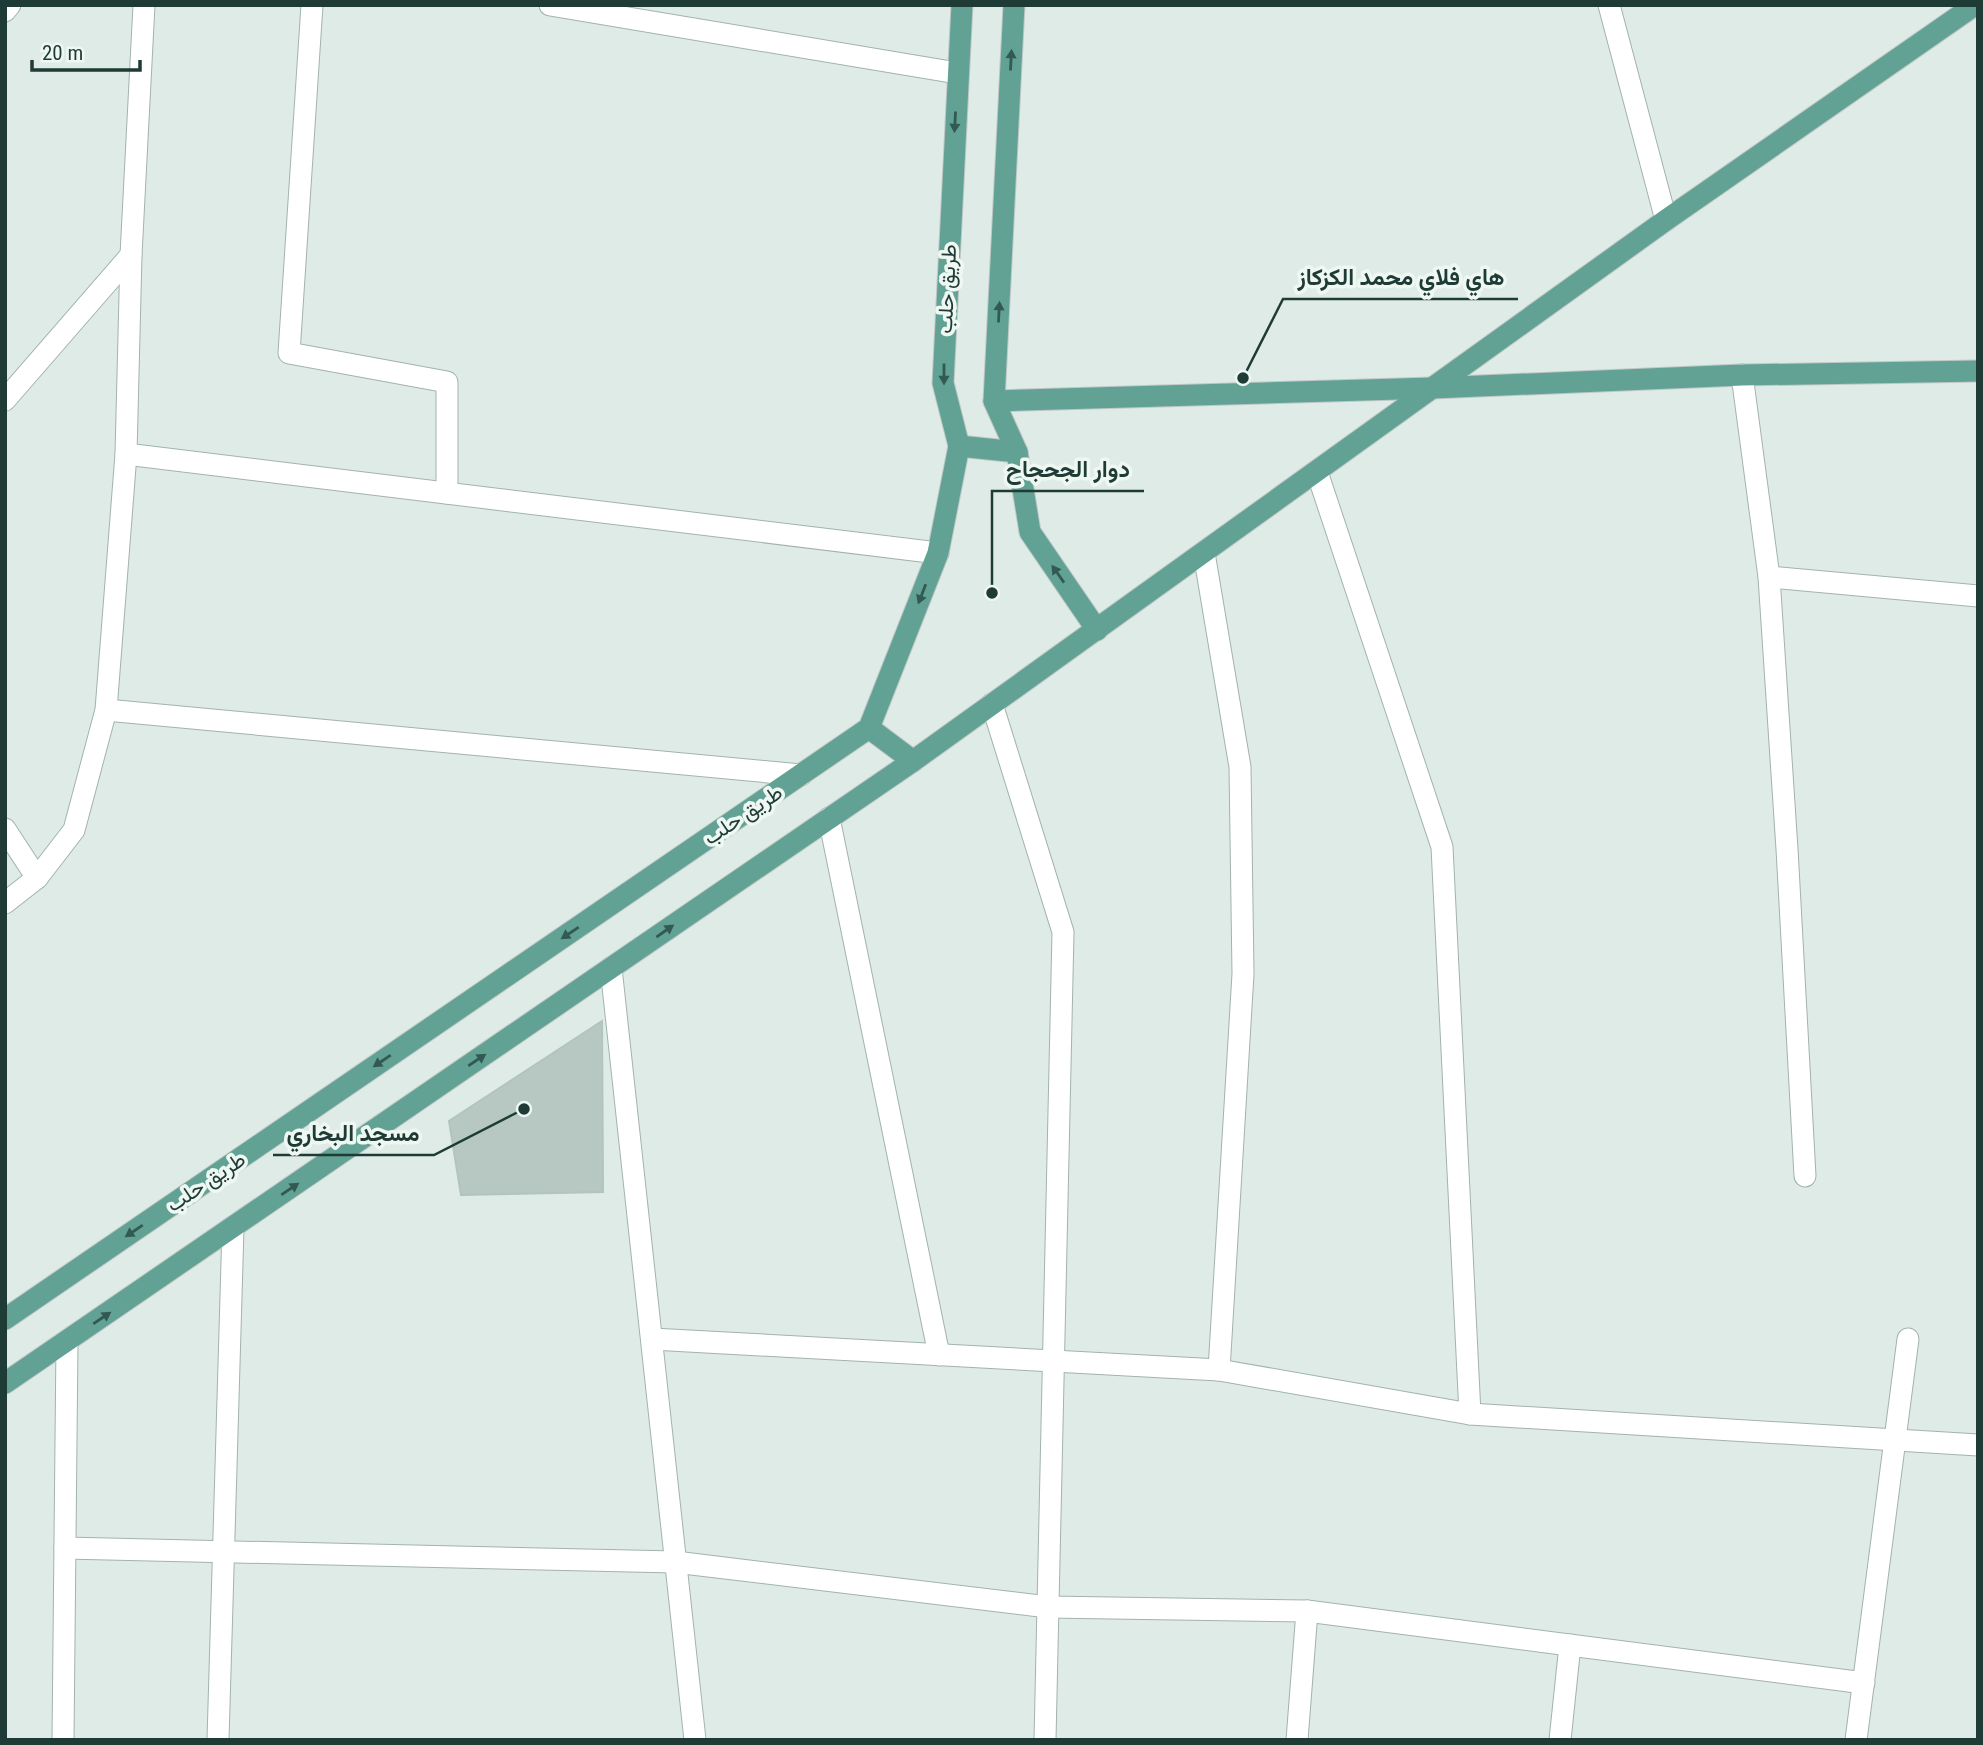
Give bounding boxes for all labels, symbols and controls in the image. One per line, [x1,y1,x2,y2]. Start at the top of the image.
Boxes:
scale bar [32,28,140,72]
text: 20 m [42,41,83,65]
one-way arrow [1006,49,1017,71]
one-way arrow [949,112,960,134]
street label: طريق حلب [933,244,962,334]
callout: هاي فلاي محمد الكزكاز [1283,255,1518,299]
text: هاي فلاي محمد الكزكاز [1296,264,1505,296]
one-way arrow [993,301,1004,323]
one-way arrow [938,363,950,385]
callout: دوار الجحجاح [992,447,1144,491]
text: دوار الجحجاح [1006,456,1130,485]
one-way arrow [1051,565,1065,583]
one-way arrow [916,584,927,605]
street label: طريق حلب [699,780,787,851]
one-way arrow [656,924,674,938]
one-way arrow [561,926,579,940]
one-way arrow [468,1053,486,1067]
one-way arrow [373,1054,392,1067]
callout: مسجد البخاري [273,1111,434,1155]
text: مسجد البخاري [286,1120,420,1152]
street label: طريق حلب [162,1147,250,1218]
one-way arrow [281,1182,299,1196]
one-way arrow [125,1224,143,1238]
one-way arrow [93,1311,111,1325]

